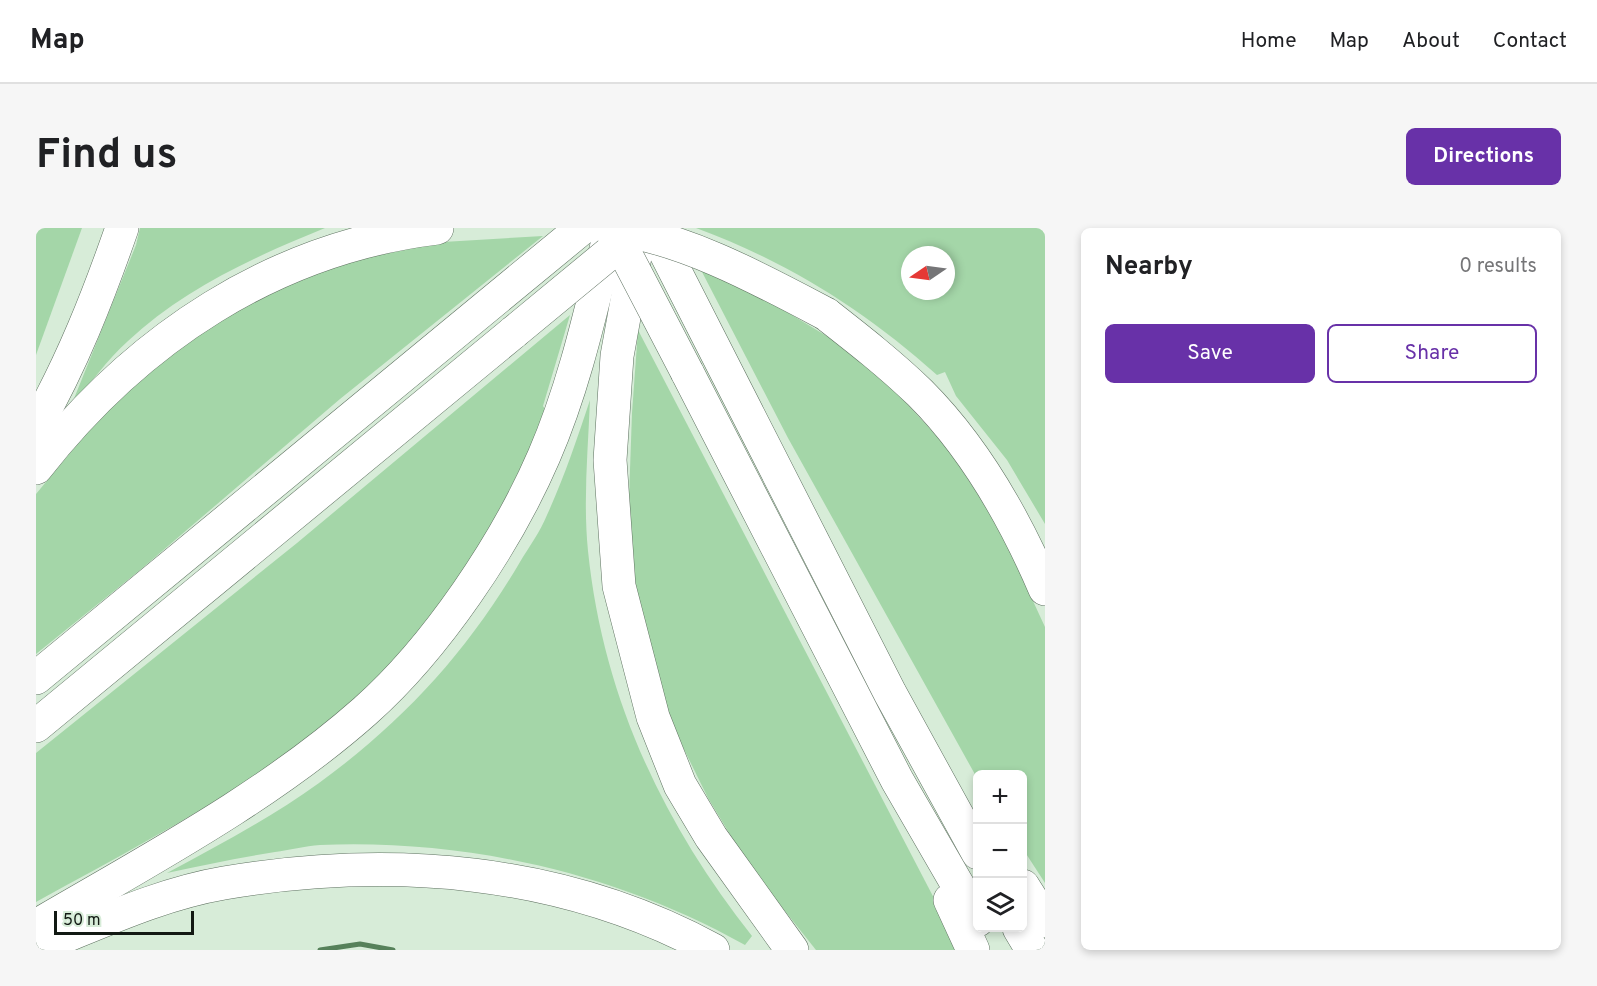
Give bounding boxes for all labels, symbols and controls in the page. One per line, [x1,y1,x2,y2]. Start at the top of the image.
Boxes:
text: Map [30,23,85,59]
text: Home [1241,28,1297,55]
text: Map [1330,28,1369,55]
text: About [1402,28,1460,55]
text: Contact [1493,28,1567,55]
button: Directions [1406,128,1561,185]
text: Find us [36,130,177,183]
north arrow [901,246,955,300]
text: Nearby [1105,251,1193,284]
text: 0 results [1459,254,1537,280]
button: Save [1105,324,1315,383]
button: Share [1327,324,1537,383]
map controls [973,770,1027,932]
button: + [973,770,1027,824]
button: − [973,824,1027,878]
button: layers [973,878,1027,932]
scale bar [54,908,194,936]
text: 50 m [63,911,101,931]

